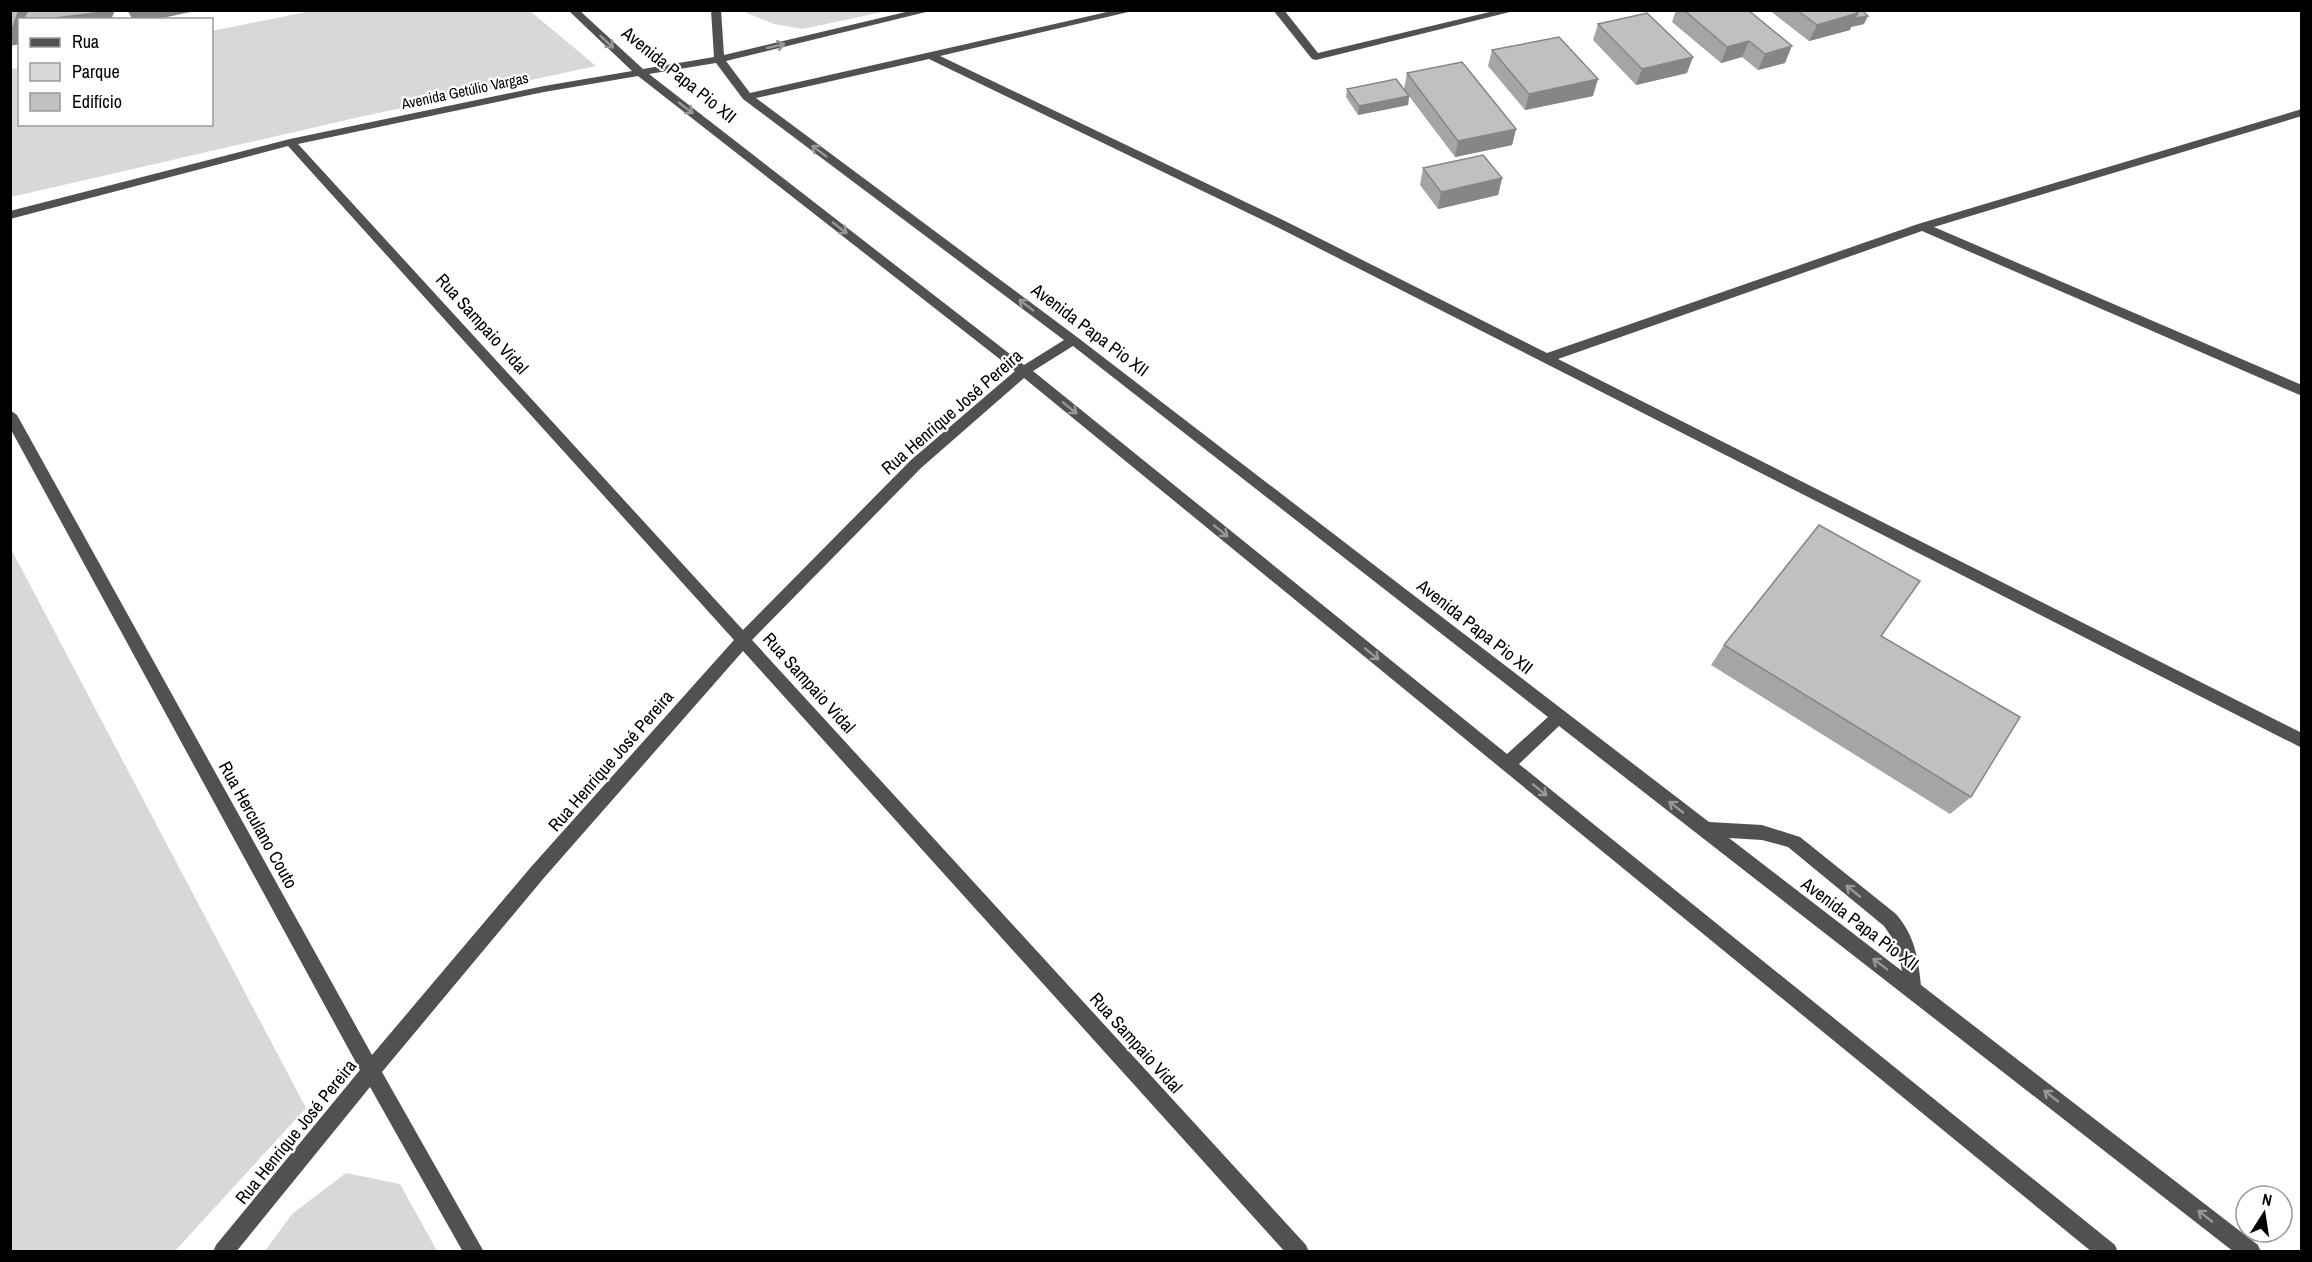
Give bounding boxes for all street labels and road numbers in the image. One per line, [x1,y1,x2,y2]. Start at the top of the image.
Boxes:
street label: Avenida Papa Pio XII [616,20,742,129]
street label: Avenida Getúlio Vargas [398,67,530,114]
street label: Rua Sampaio Vidal [430,268,534,379]
street label: Avenida Papa Pio XII [1026,277,1154,382]
street label: Rua Henrique José Pereira [876,343,1028,480]
street label: Avenida Papa Pio XII [1411,573,1539,680]
street label: Rua Sampaio Vidal [757,627,861,738]
street label: Rua Henrique José Pereira [542,685,679,837]
street label: Rua Herculano Couto [213,757,304,893]
street label: Avenida Papa Pio XII [1796,871,1924,976]
street label: Rua Sampaio Vidal [1084,987,1188,1098]
street label: Rua Henrique José Pereira [229,1054,362,1209]

